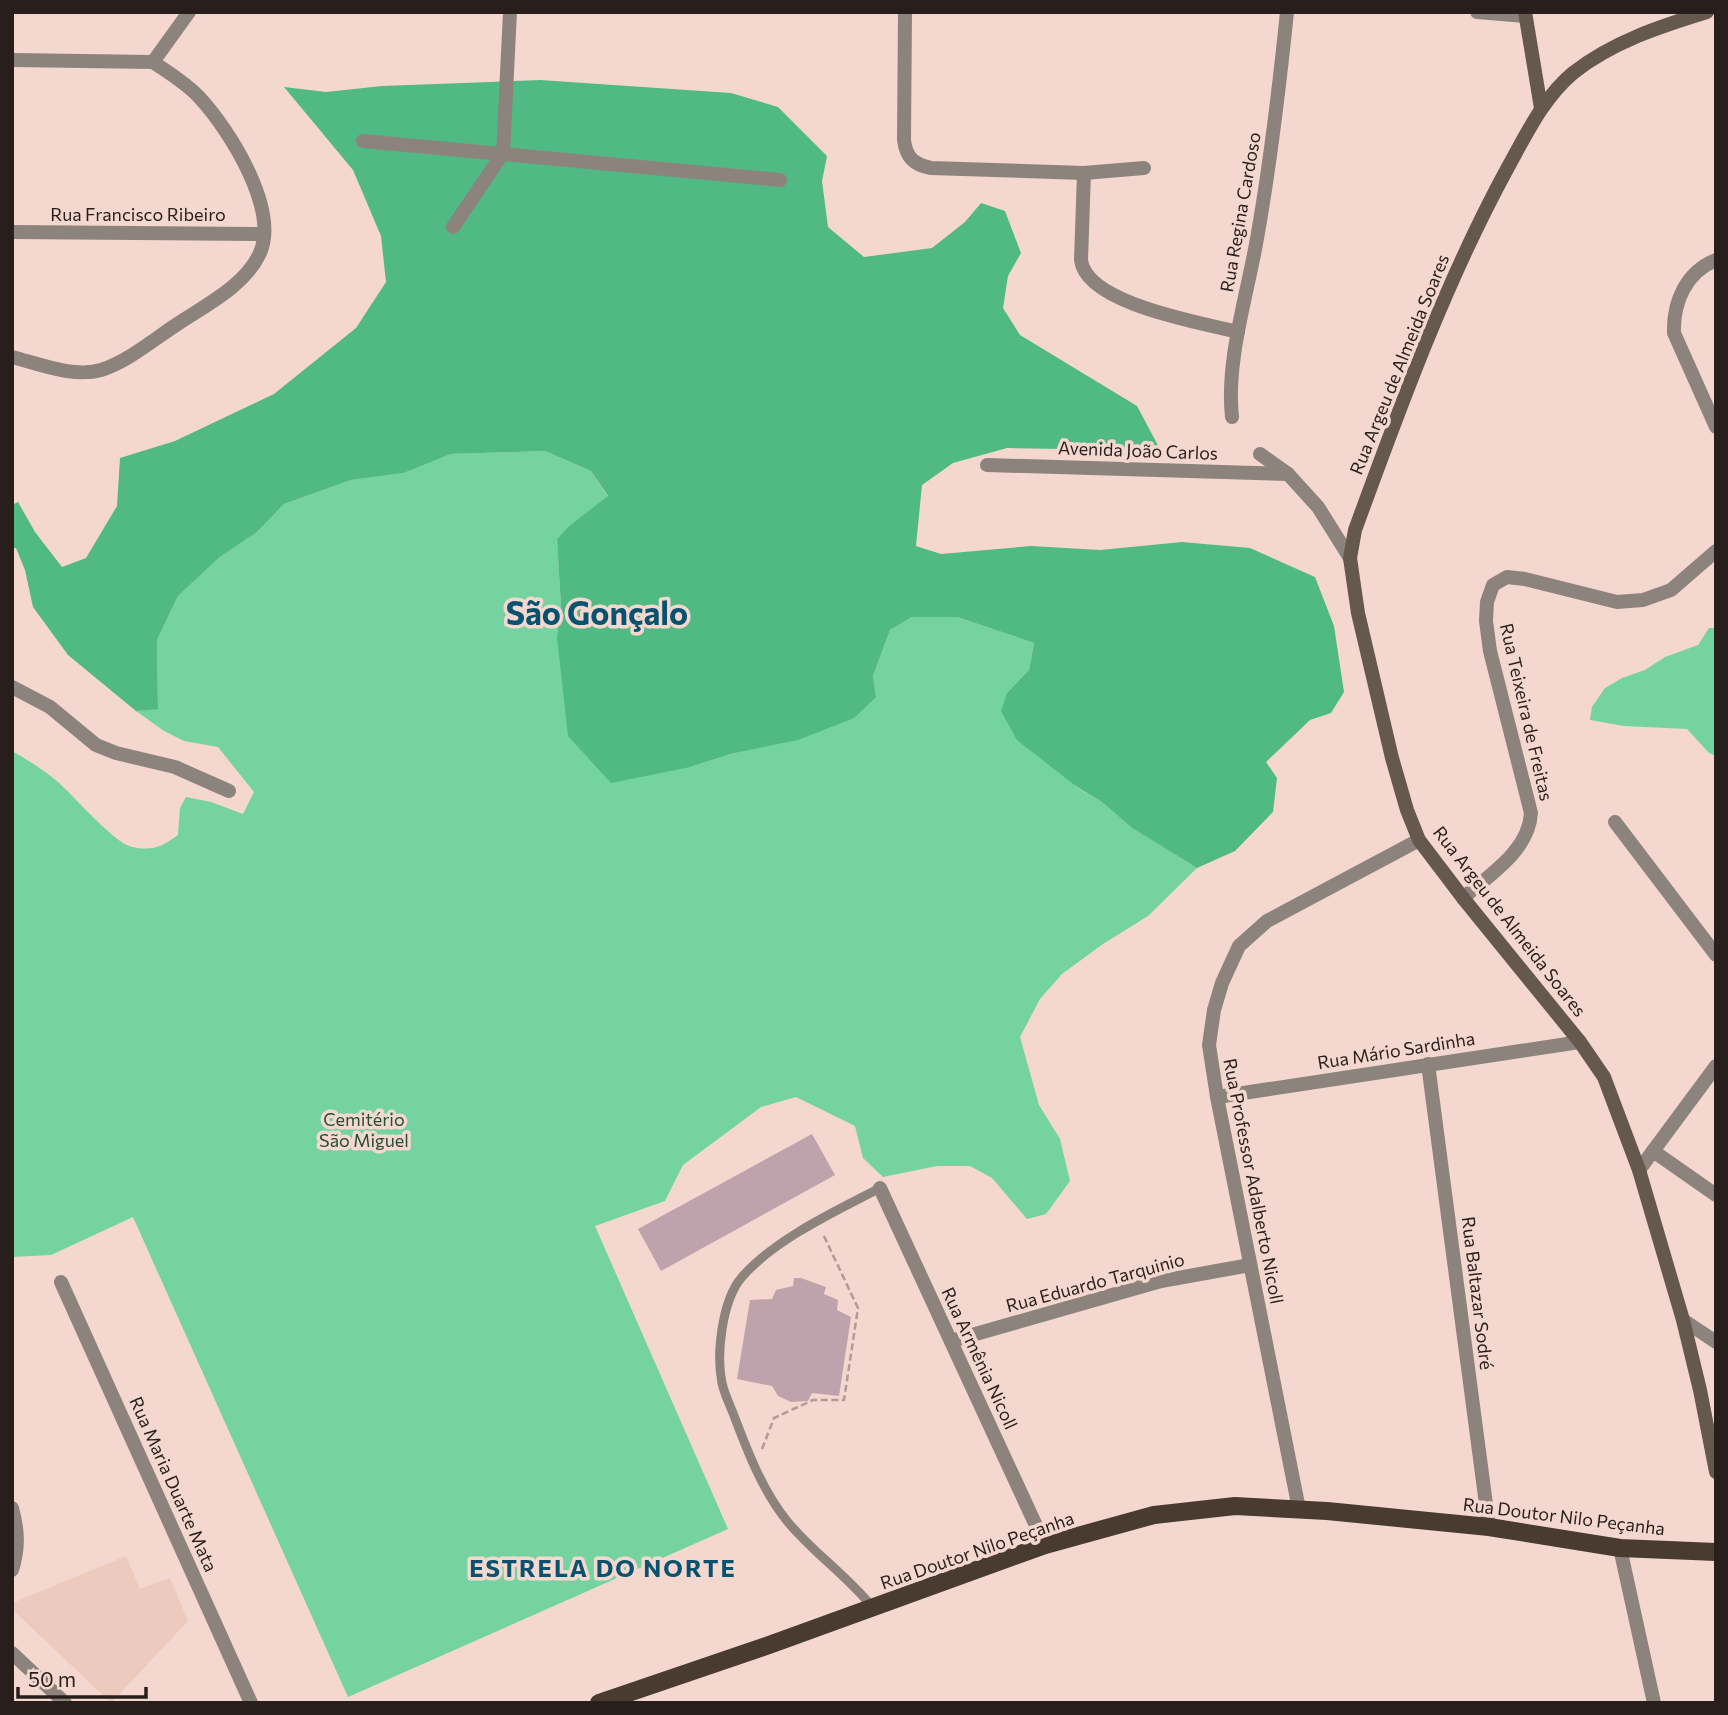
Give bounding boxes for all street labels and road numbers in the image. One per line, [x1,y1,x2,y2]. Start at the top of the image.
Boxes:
street label: Rua Regina Cardoso [1215,130,1265,294]
street label: Rua Francisco Ribeiro [50,203,226,225]
street label: Rua Argeu de Almeida Soares [1345,251,1453,477]
street label: Avenida João Carlos [1058,436,1218,464]
street label: Rua Teixeira de Freitas [1496,621,1558,803]
street label: Rua Argeu de Almeida Soares [1429,821,1591,1021]
street label: Rua Mário Sardinha [1316,1027,1476,1073]
street label: Rua Professor Adalberto Nicoll [1219,1056,1289,1306]
street label: Rua Baltazar Sodré [1458,1215,1498,1371]
street label: Rua Eduardo Tarquinio [1003,1248,1187,1316]
street label: Rua Armênia Nicoll [937,1283,1023,1433]
street label: Rua Maria Duarte Mata [125,1393,223,1575]
street label: Rua Doutor Nilo Peçanha [1462,1493,1666,1539]
street label: Rua Doutor Nilo Peçanha [877,1506,1077,1594]

